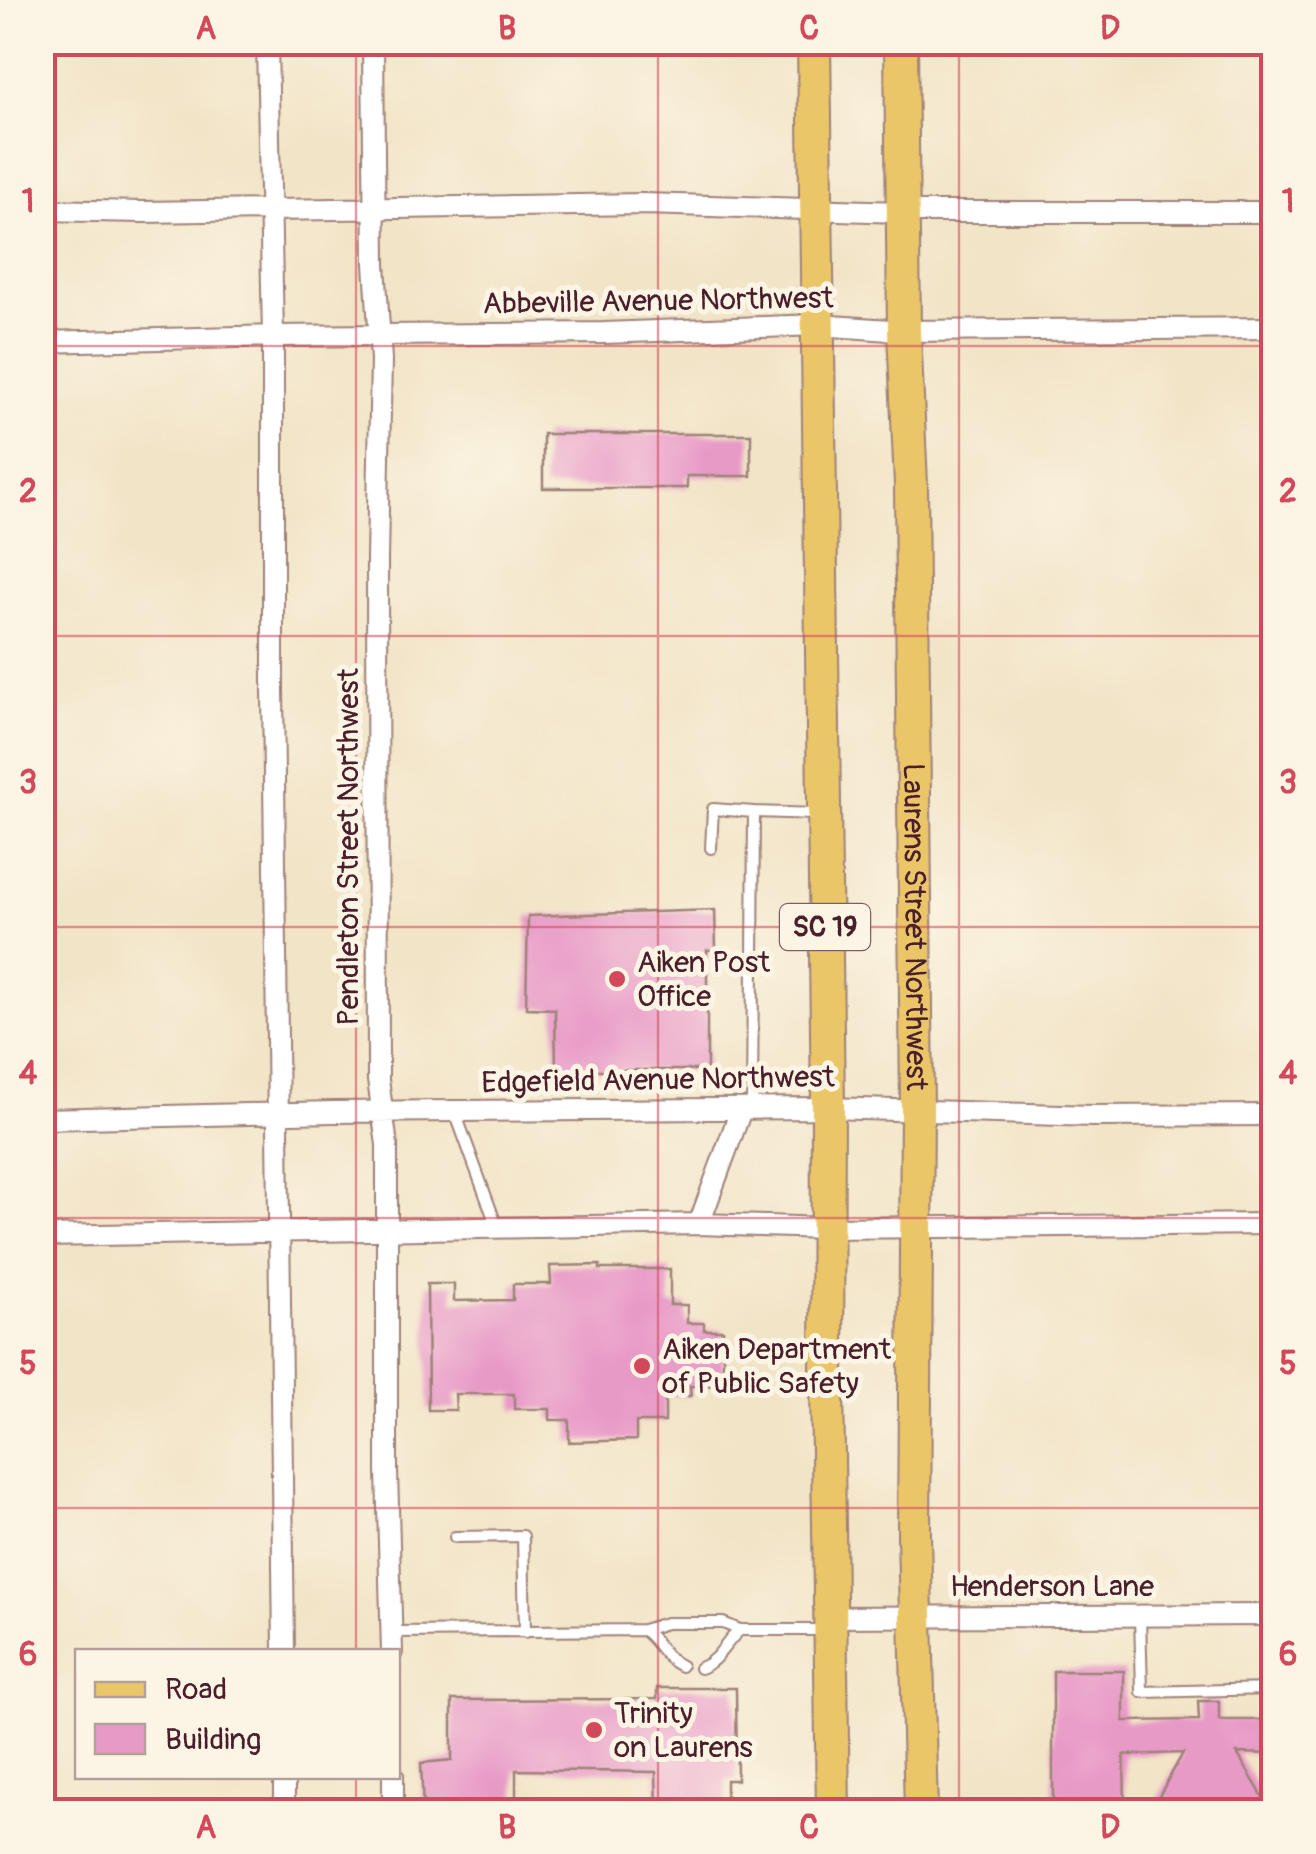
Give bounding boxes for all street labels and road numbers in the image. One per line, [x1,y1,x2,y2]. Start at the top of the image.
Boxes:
street label: Abbeville Avenue Northwest [482,279,835,323]
street label: Pendleton Street Northwest [330,667,367,1026]
street label: Laurens Street Northwest [895,763,935,1092]
road number: SC 19 [780,904,870,950]
street label: Edgefield Avenue Northwest [481,1058,836,1102]
street label: Henderson Lane [950,1568,1154,1605]

